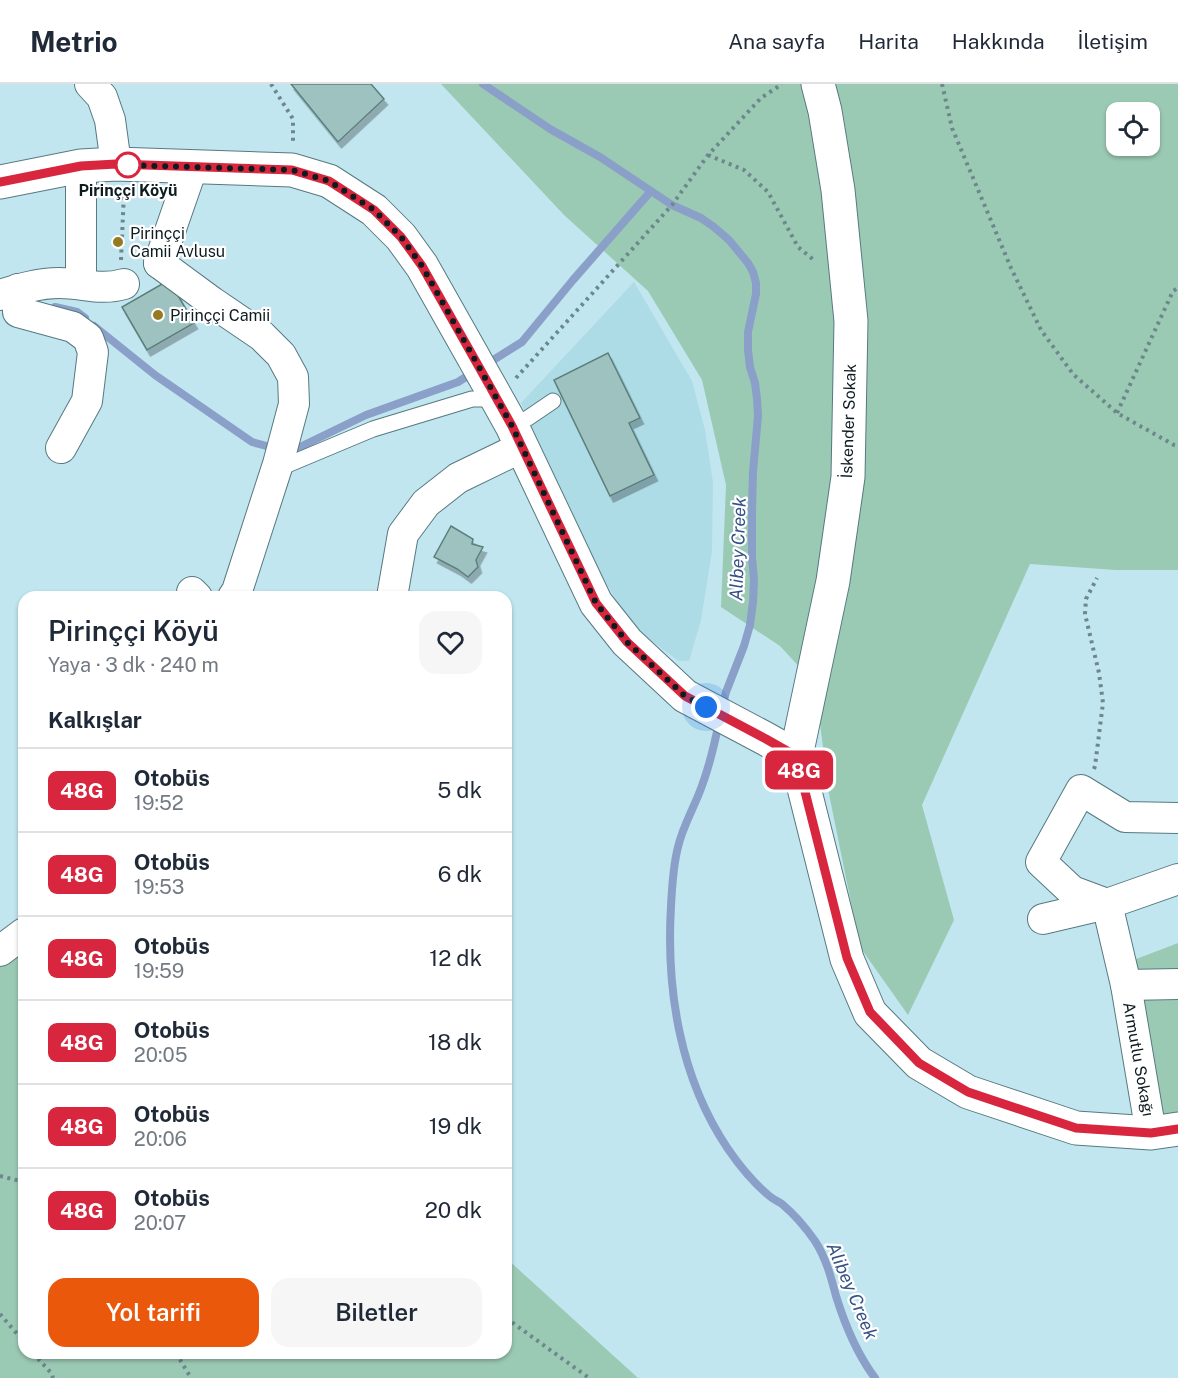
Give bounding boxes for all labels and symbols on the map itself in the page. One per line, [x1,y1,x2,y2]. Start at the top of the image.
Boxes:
marker: Pirinççi Köyü [115,152,141,178]
place label: Pirinççi Köyü [79,181,177,200]
place label: Pirinççi Camii Avlusu [130,224,225,261]
marker: Pirinççi Camii Avlusu [111,235,125,249]
place label: Pirinççi Camii [170,306,270,325]
marker: Pirinççi Camii [151,308,165,322]
street label: İskender Sokak [836,363,860,479]
water label: Alibey Creek [725,497,750,601]
your location [691,692,721,722]
line badge: 48G [764,750,834,790]
street label: Armutlu Sokağı [1119,1000,1158,1118]
water label: Alibey Creek [823,1239,882,1343]

